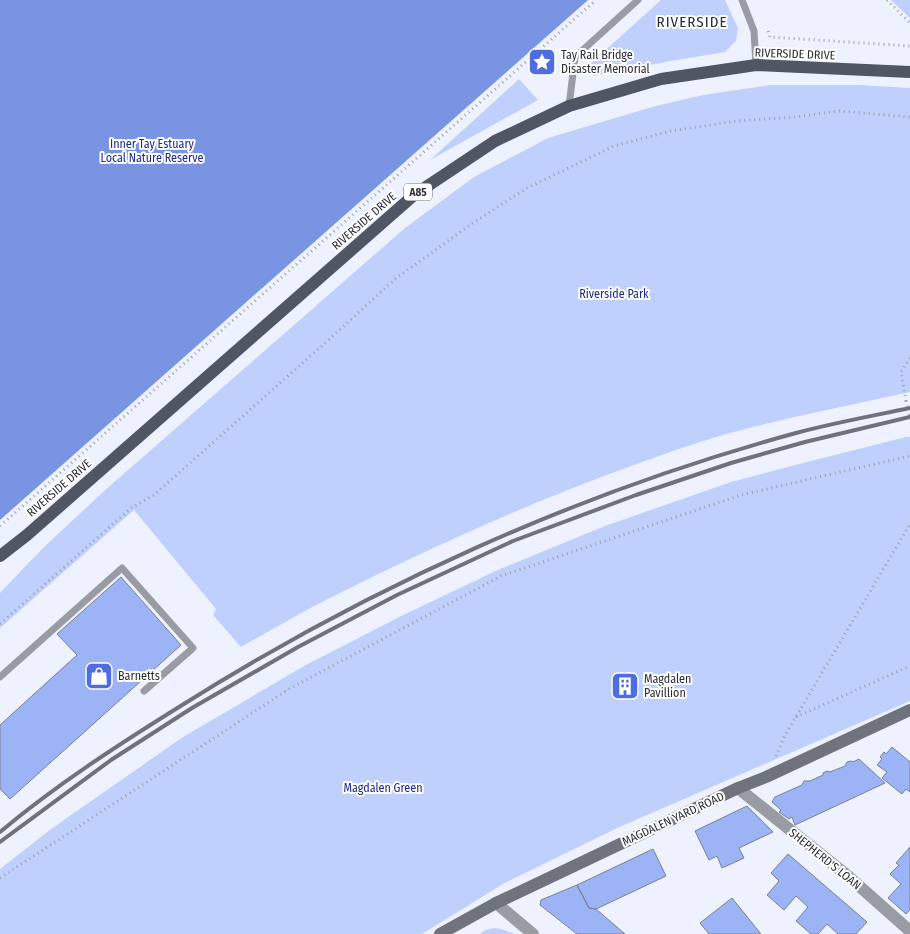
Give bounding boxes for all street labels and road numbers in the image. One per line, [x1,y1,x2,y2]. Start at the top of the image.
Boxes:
street label: RIVERSIDE DRIVE [754,46,836,62]
road number: A85 [404,183,432,200]
street label: RIVERSIDE DRIVE [329,189,399,253]
street label: RIVERSIDE DRIVE [24,456,94,520]
street label: MAGDALEN YARD ROAD [620,789,726,849]
street label: SHEPHERD'S LOAN [786,826,864,892]

